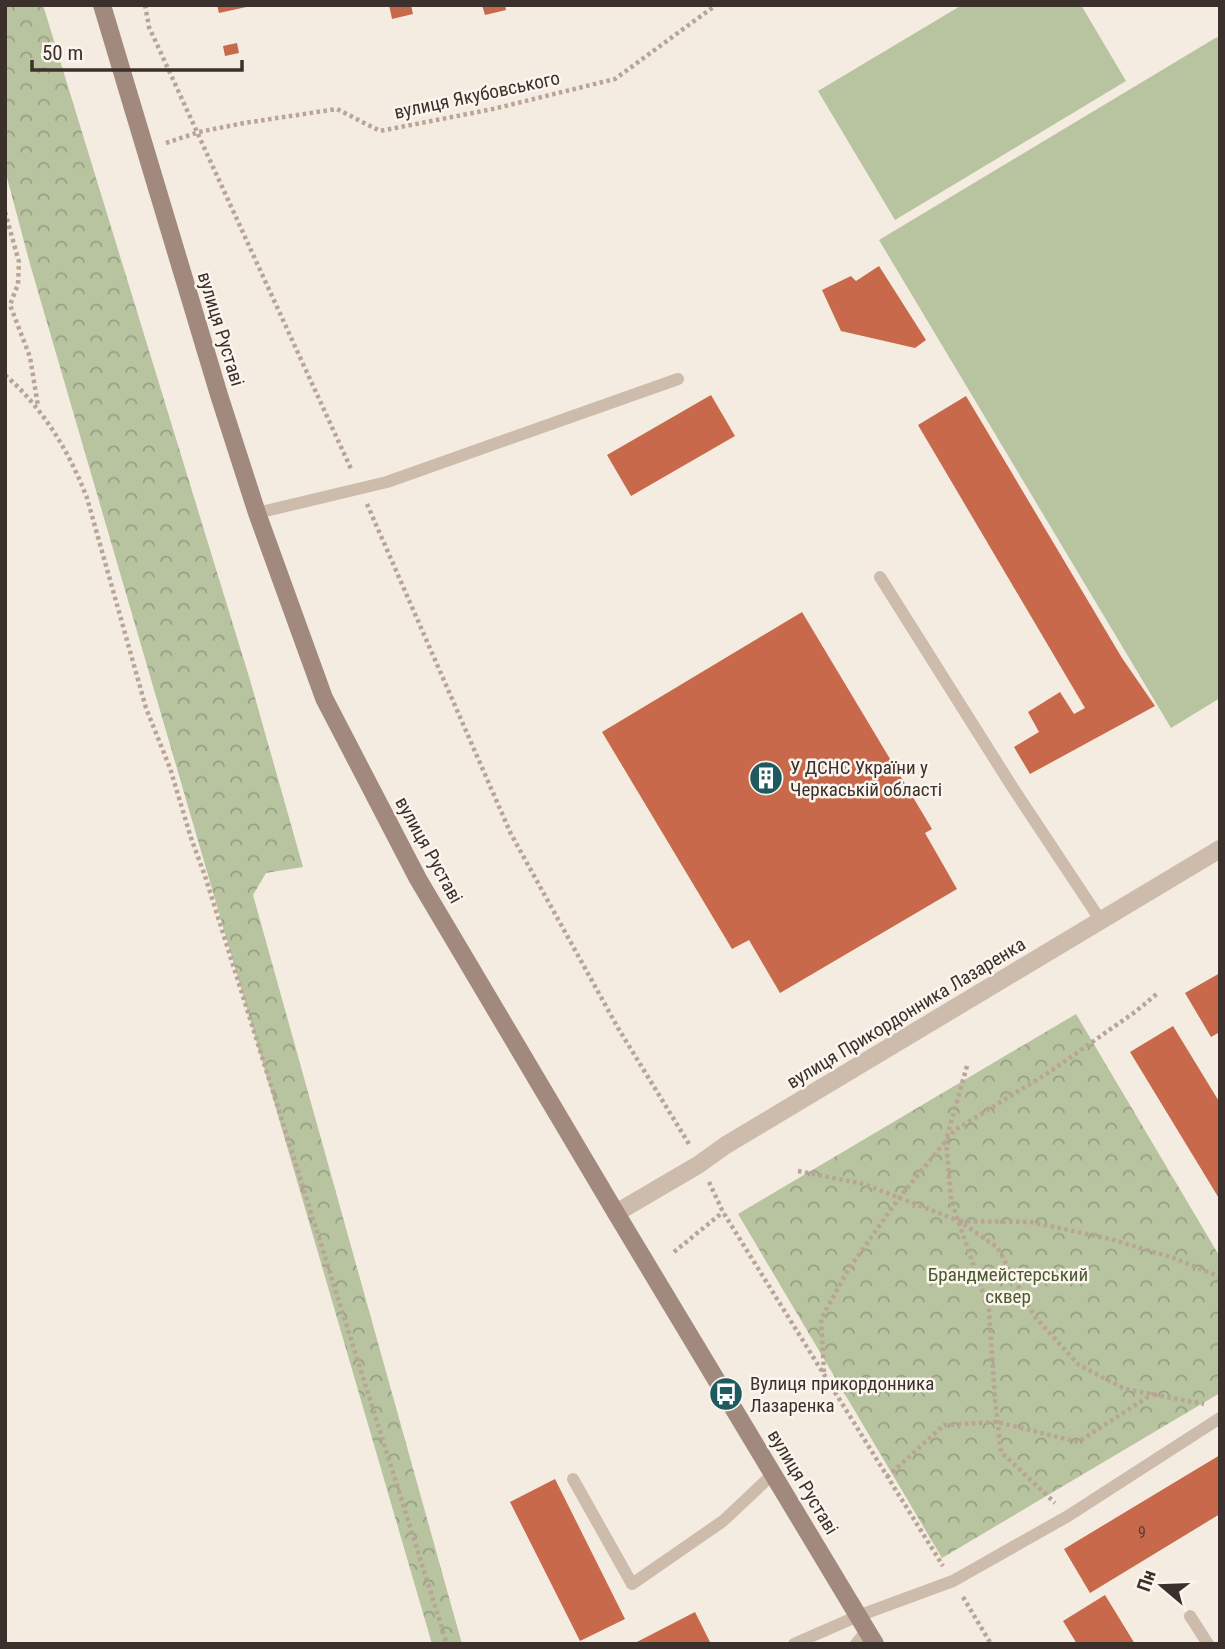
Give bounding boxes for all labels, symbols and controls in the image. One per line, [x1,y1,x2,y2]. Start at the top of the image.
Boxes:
scale bar [32,28,242,72]
text: 50 m [42,41,83,65]
street label: вулиця Якубовського [392,66,562,124]
street label: вулиця Руставі [193,269,249,389]
place label: У ДСНС України у Черкаській області [790,756,942,801]
building icon: У ДСНС України у Черкаській області [747,759,785,797]
street label: вулиця Руставі [390,793,468,907]
street label: вулиця Прикордонника Лазаренка [782,932,1030,1094]
park label: Брандмейстерський сквер [928,1263,1088,1308]
place label: Вулиця прикордонника Лазаренка [750,1372,934,1417]
bus stop icon: Вулиця прикордонника Лазаренка [707,1375,745,1413]
street label: вулиця Руставі [763,1425,843,1539]
house number: 9 [1138,1523,1146,1542]
north arrow [1127,1551,1197,1621]
text: Пн [1132,1567,1161,1594]

